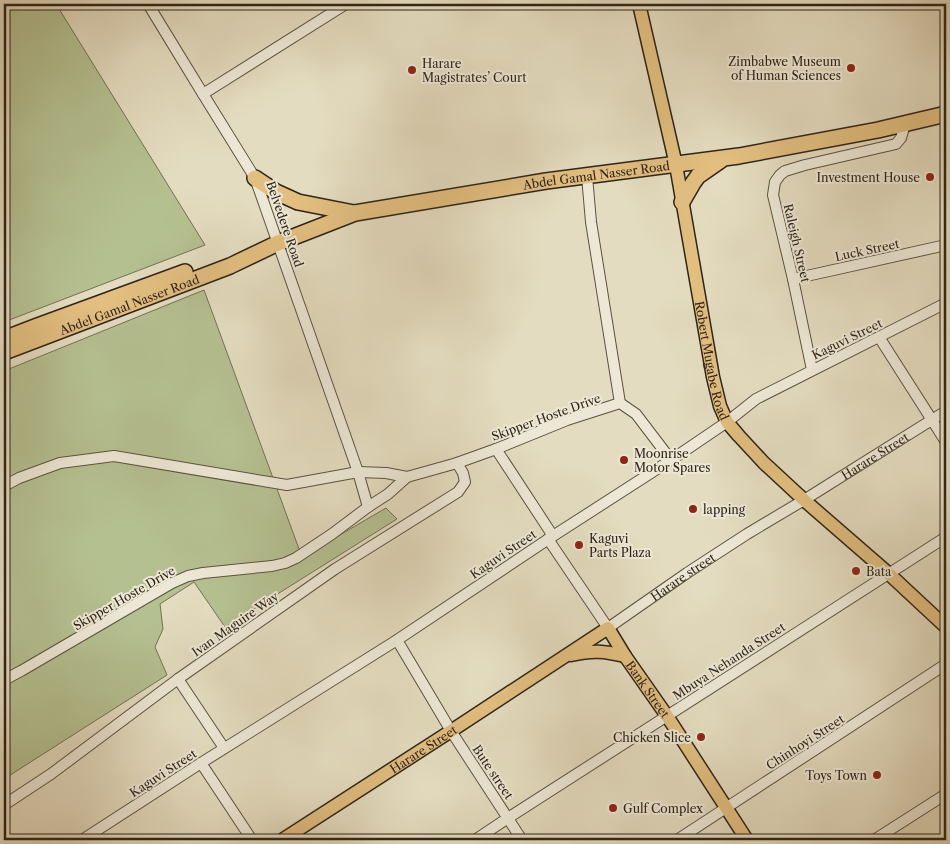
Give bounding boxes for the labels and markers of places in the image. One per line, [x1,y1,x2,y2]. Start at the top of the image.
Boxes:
place label: Zimbabwe Museum of Human Sciences [728,54,841,83]
place label: Harare Magistrates’ Court [422,56,527,85]
marker: Zimbabwe Museum of Human Sciences [845,62,857,74]
marker: Harare Magistrates’ Court [406,64,418,76]
place label: Investment House [816,170,920,185]
marker: Investment House [924,171,936,183]
place label: Moonrise Motor Spares [634,446,711,475]
marker: Moonrise Motor Spares [618,454,630,466]
place label: lapping [703,502,746,517]
marker: lapping [687,503,699,515]
place label: Kaguvi Parts Plaza [589,531,652,560]
marker: Kaguvi Parts Plaza [573,539,585,551]
place label: Bata [866,564,892,579]
marker: Bata [850,565,862,577]
place label: Chicken Slice [613,730,691,745]
marker: Chicken Slice [695,731,707,743]
place label: Toys Town [805,768,867,783]
marker: Toys Town [871,769,883,781]
place label: Gulf Complex [623,801,703,816]
marker: Gulf Complex [607,802,619,814]

